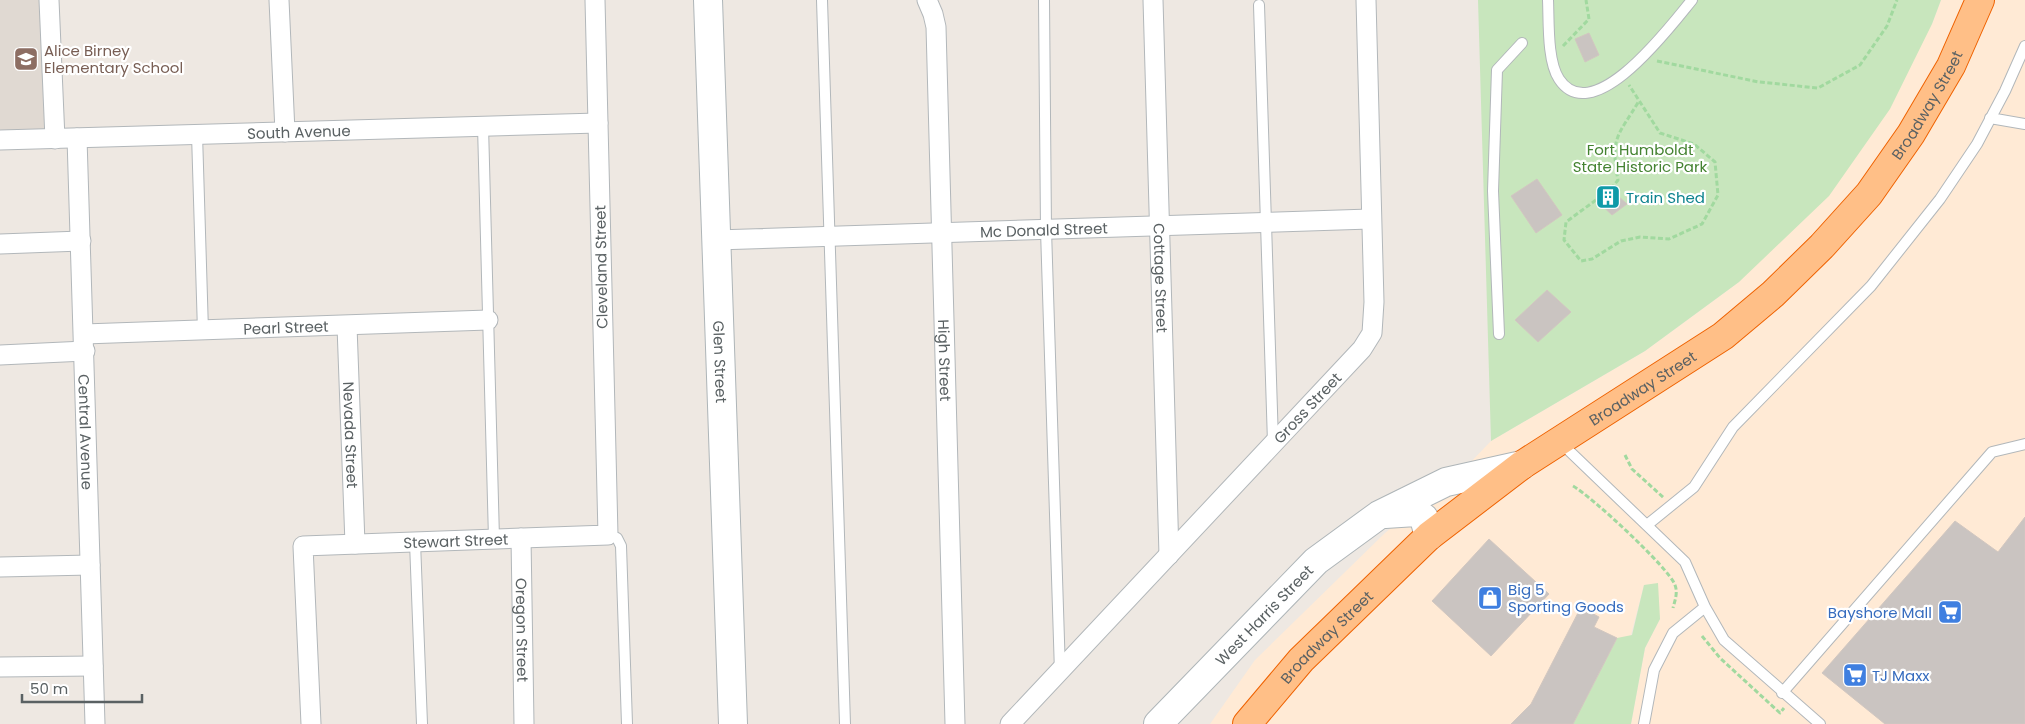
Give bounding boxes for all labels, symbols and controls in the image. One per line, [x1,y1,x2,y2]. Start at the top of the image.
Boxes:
place label: Alice Birney Elementary School [44,40,183,78]
school or university icon: Alice Birney Elementary School [13,46,39,72]
street label: Broadway Street [1886,47,1967,164]
street label: South Avenue [247,120,351,143]
park label: Fort Humboldt State Historic Park [1573,139,1708,177]
building icon: Train Shed [1595,184,1621,210]
place label: Train Shed [1626,187,1705,208]
street label: Cleveland Street [589,205,613,329]
street label: Mc Donald Street [980,217,1108,242]
street label: Cottage Street [1149,223,1173,333]
street label: Pearl Street [243,315,329,339]
street label: High Street [933,319,957,401]
street label: Glen Street [709,320,732,403]
street label: Broadway Street [1585,346,1700,430]
street label: Gross Street [1268,367,1346,448]
street label: Central Avenue [74,374,98,490]
street label: Nevada Street [339,381,363,489]
street label: Stewart Street [403,528,509,553]
street label: West Harris Street [1210,560,1317,670]
street label: Oregon Street [511,578,534,682]
place label: Big 5 Sporting Goods [1508,579,1624,617]
shop icon: Big 5 Sporting Goods [1477,585,1503,611]
street label: Broadway Street [1275,586,1377,688]
supermarket icon: Bayshore Mall [1937,599,1963,625]
place label: Bayshore Mall [1828,602,1932,623]
supermarket icon: TJ Maxx [1842,662,1868,688]
place label: TJ Maxx [1872,665,1930,686]
scale bar [22,672,142,704]
text: 50 m [30,678,68,699]

